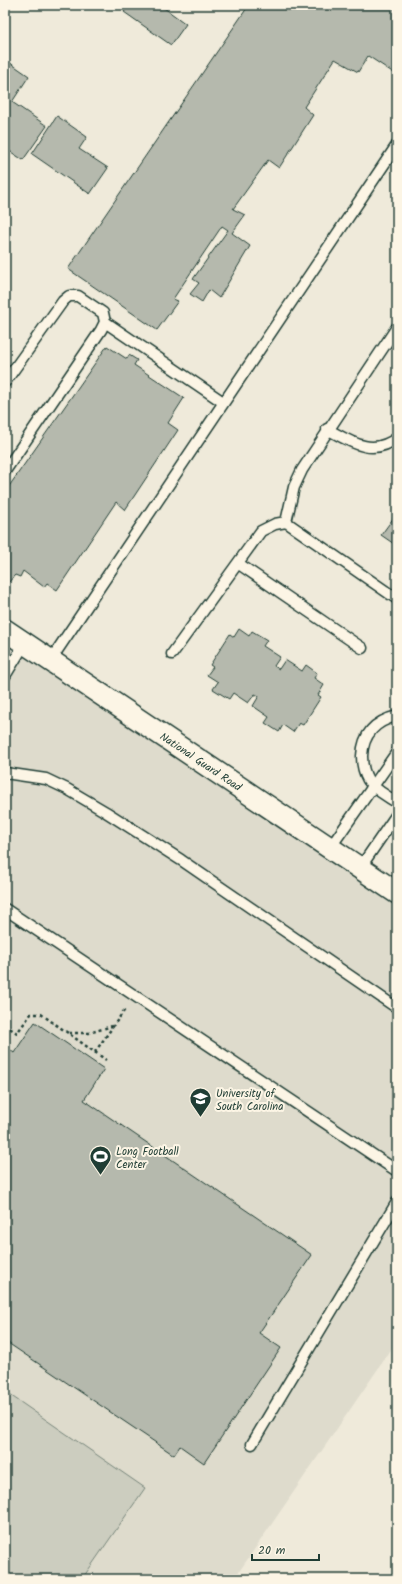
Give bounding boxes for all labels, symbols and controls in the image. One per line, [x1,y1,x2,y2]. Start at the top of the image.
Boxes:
street label: National Guard Road [156,728,246,797]
place label: University of South Carolina [216,1085,283,1116]
school or university icon: University of South Carolina [188,1086,214,1119]
place label: Long Football Center [116,1143,179,1174]
sports icon: Long Football Center [88,1144,114,1177]
scale bar [252,1536,319,1562]
text: 20 m [258,1541,286,1560]

